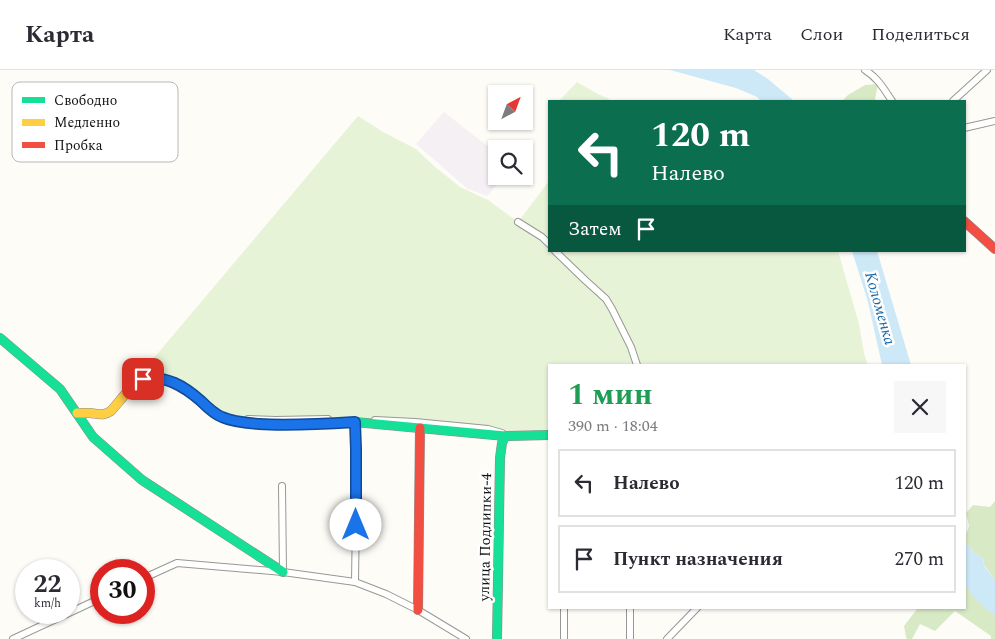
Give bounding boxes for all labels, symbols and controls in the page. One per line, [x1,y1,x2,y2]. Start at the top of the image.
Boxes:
text: Карта [25,17,94,53]
text: Карта [723,21,772,48]
text: Слои [800,21,843,48]
text: Поделиться [871,21,970,48]
legend [12,82,178,162]
north arrow [488,85,532,130]
map controls [488,85,533,185]
text: Свободно [54,90,117,111]
text: 120 m [651,109,750,162]
text: Медленно [54,112,120,133]
icon: left [568,120,633,185]
text: Пробка [54,135,103,156]
button: search [488,140,533,185]
text: Налево [651,157,725,190]
text: Затем [568,215,622,244]
icon: arrive [632,215,660,243]
water label: Коломенка [858,269,902,348]
pin [122,358,164,400]
icon: arrive [129,365,157,393]
text: 1 мин [568,372,653,418]
button: close [894,381,946,433]
text: 390 m · 18:04 [568,414,658,438]
icon: left [570,469,598,497]
text: Налево [613,469,680,498]
text: 120 m [894,469,944,498]
street label: улица Подлипки-4 [473,472,498,602]
position arrow [329,498,381,550]
icon: arrive [570,545,598,573]
text: Пункт назначения [613,545,783,574]
text: 270 m [894,545,944,574]
speed limit sign: 30 [90,559,155,624]
text: 22 [33,566,62,604]
text: km/h [34,594,61,613]

